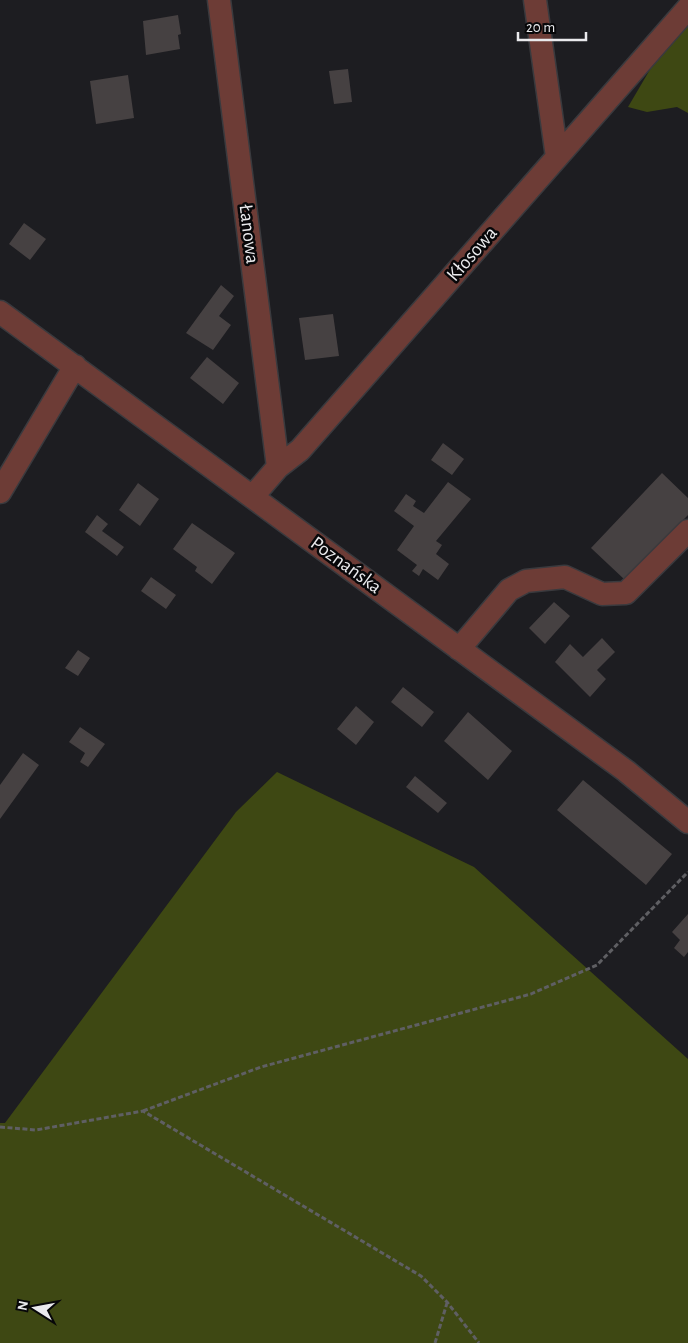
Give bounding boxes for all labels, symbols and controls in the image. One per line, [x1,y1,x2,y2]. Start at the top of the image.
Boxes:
scale bar [518,10,586,42]
text: 20 m [526,20,555,35]
street label: Łanowa [235,203,263,265]
street label: Kłosowa [443,223,501,285]
street label: Poznańska [307,533,385,597]
north arrow [10,1283,60,1333]
text: N [15,1300,31,1312]

